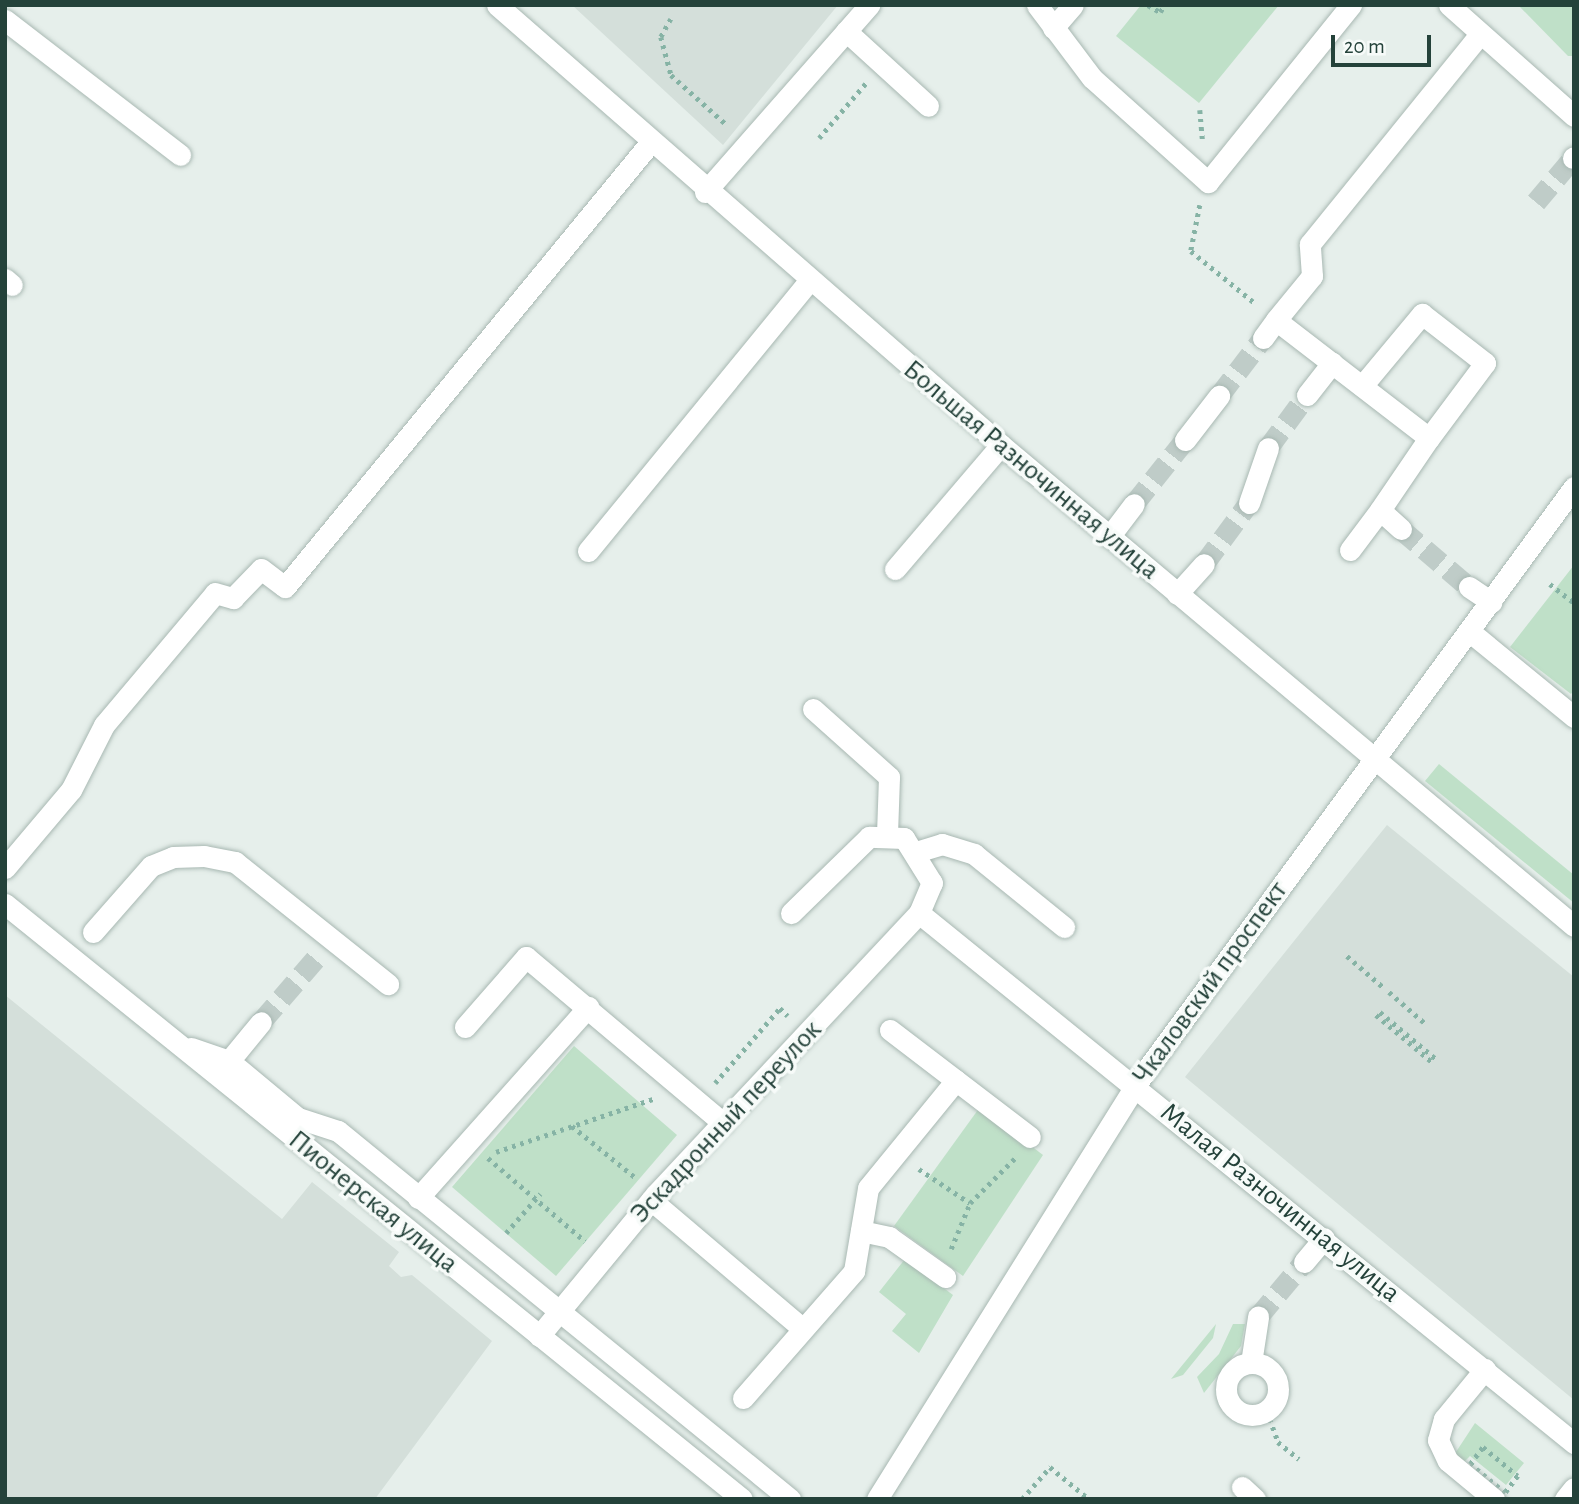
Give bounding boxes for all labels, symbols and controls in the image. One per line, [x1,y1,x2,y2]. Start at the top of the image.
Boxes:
scale bar [1334,21,1434,65]
text: 20 m [1344,36,1385,57]
street label: Большая Разночинная улица [896,353,1166,587]
street label: Чкаловский проспект [1125,875,1295,1091]
street label: Эскадронный переулок [623,1014,829,1230]
street label: Малая Разночинная улица [1153,1096,1407,1310]
street label: Пионерская улица [281,1123,465,1281]

